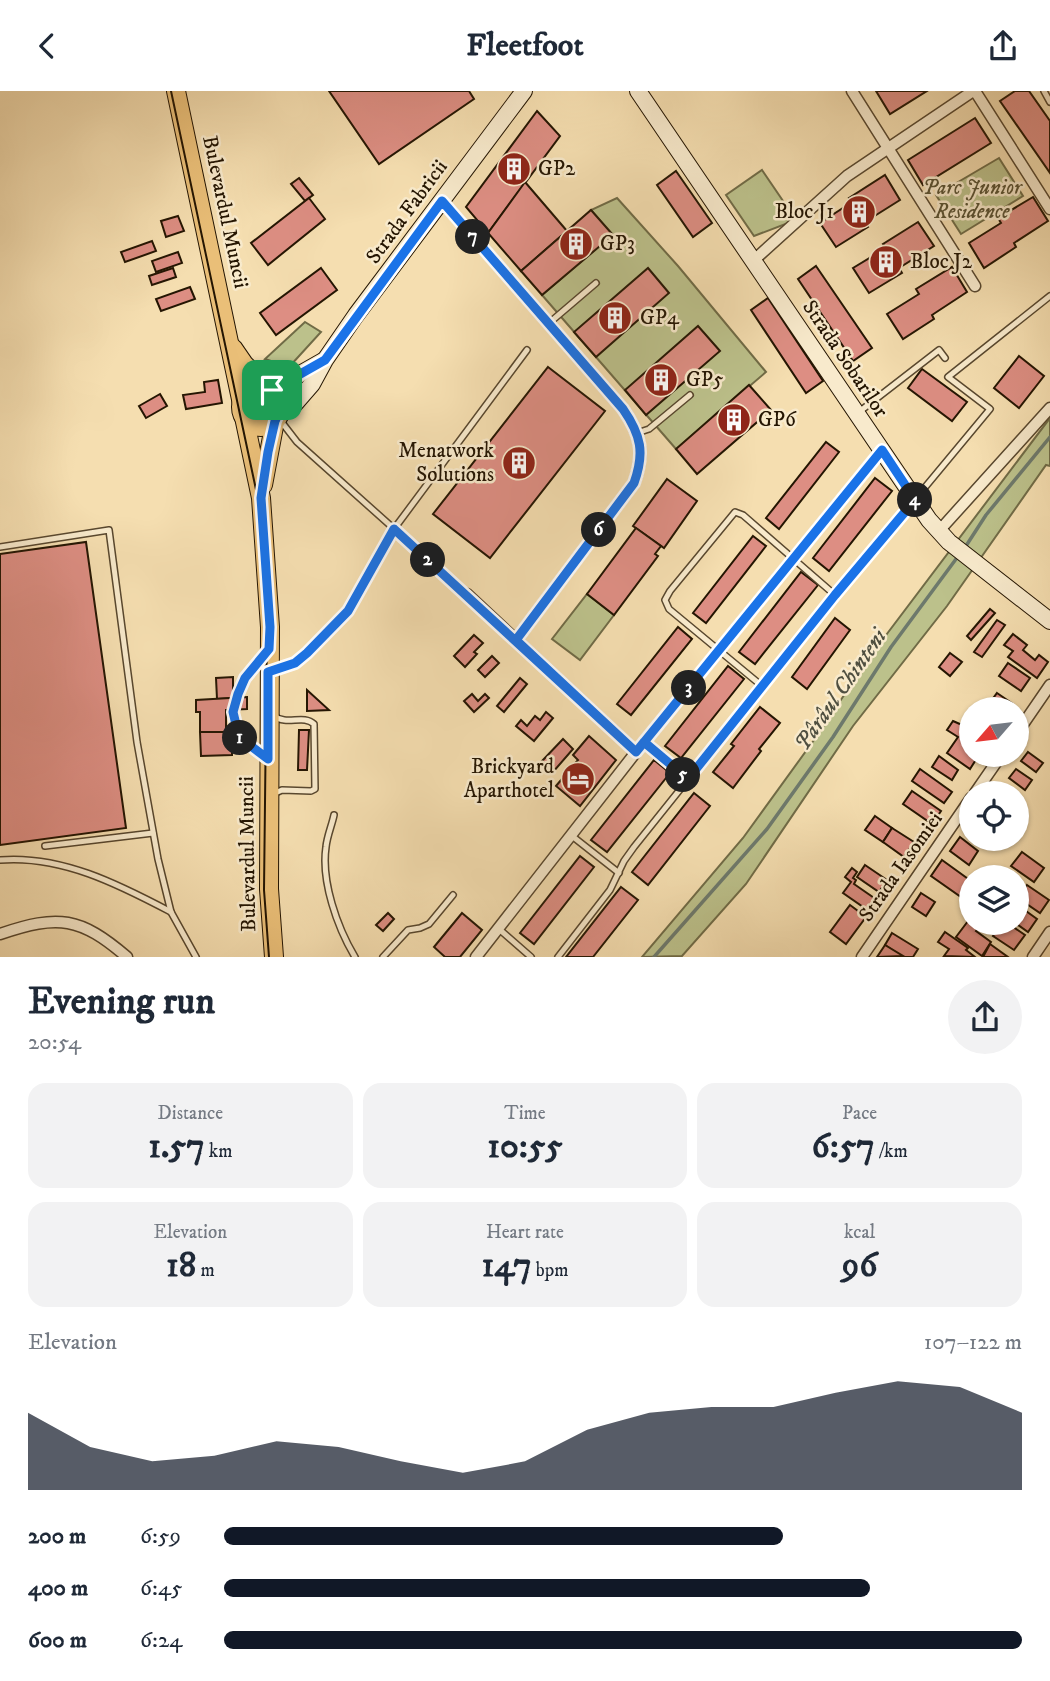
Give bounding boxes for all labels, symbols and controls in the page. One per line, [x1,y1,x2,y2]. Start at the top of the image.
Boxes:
text: Fleetfoot [466,26,584,66]
icon: back [28,27,66,65]
icon: share [984,27,1022,65]
street label: Bulevardul Muncii [196,133,254,291]
building icon: GP2 [495,150,533,188]
street label: Strada Fabricii [361,155,453,269]
place label: GP2 [538,156,576,182]
park label: Parc Junior Residence [923,175,1023,225]
building icon: Bloc J1 [840,193,878,231]
place label: Bloc J1 [775,199,834,225]
pin: 7 [456,219,490,255]
text: 7 [467,225,478,248]
building icon: GP3 [557,225,595,263]
place label: GP3 [600,231,635,257]
building icon: Bloc J2 [867,243,905,281]
place label: Bloc J2 [910,249,973,275]
street label: Strada Sobarilor [796,295,894,423]
building icon: GP4 [596,299,634,337]
place label: GP4 [640,305,680,331]
pin [242,360,302,420]
building icon: GP5 [642,361,680,399]
place label: GP5 [686,367,723,393]
icon: arrive [253,371,291,409]
building icon: GP6 [715,401,753,439]
place label: GP6 [758,407,797,433]
place label: Menatwork Solutions [398,438,495,488]
building icon: Menatwork Solutions [500,444,538,482]
pin: 4 [898,483,932,517]
text: 4 [909,488,920,511]
pin: 6 [582,513,616,548]
text: 6 [594,518,603,541]
pin: 2 [410,543,446,577]
text: 2 [423,548,432,571]
water label: Pârâul Chinteni [788,622,895,757]
pin: 3 [672,671,706,705]
text: 3 [685,676,692,699]
north arrow [959,697,1029,767]
map controls [959,697,1029,935]
pin: 1 [222,721,258,755]
text: 1 [236,726,243,749]
place label: Brickyard Aparthotel [464,754,555,804]
pin: 5 [666,757,700,793]
hotel icon: Brickyard Aparthotel [559,760,597,798]
text: 5 [678,763,687,786]
street label: Bulevardul Muncii [234,776,262,932]
button: locate [959,781,1029,851]
street label: Strada Iasomiei [854,807,948,927]
button: layers [959,865,1029,935]
text: Evening run [28,978,215,1026]
button: share [948,980,1022,1054]
text: 20:54 [28,1028,81,1057]
text: Distance [158,1102,223,1125]
text: Time [504,1102,546,1125]
text: Pace [842,1102,877,1125]
text: 1.57 [148,1125,205,1169]
text: 10:55 [487,1125,563,1169]
text: 6:57 [812,1125,875,1169]
text: km [205,1140,233,1163]
text: /km [875,1140,908,1163]
text: Elevation [154,1221,227,1244]
text: Heart rate [486,1221,564,1244]
text: kcal [844,1221,875,1244]
text: 18 [166,1244,196,1288]
text: 147 [481,1244,532,1288]
text: 96 [842,1244,878,1288]
text: m [196,1259,215,1282]
text: bpm [532,1259,569,1282]
text: Elevation [28,1328,117,1357]
text: 107–122 m [924,1328,1022,1357]
text: 200 m [28,1522,86,1551]
text: 6:59 [140,1522,181,1551]
text: 400 m [28,1574,88,1603]
text: 6:45 [140,1574,183,1603]
text: 600 m [28,1626,87,1655]
text: 6:24 [140,1626,183,1655]

